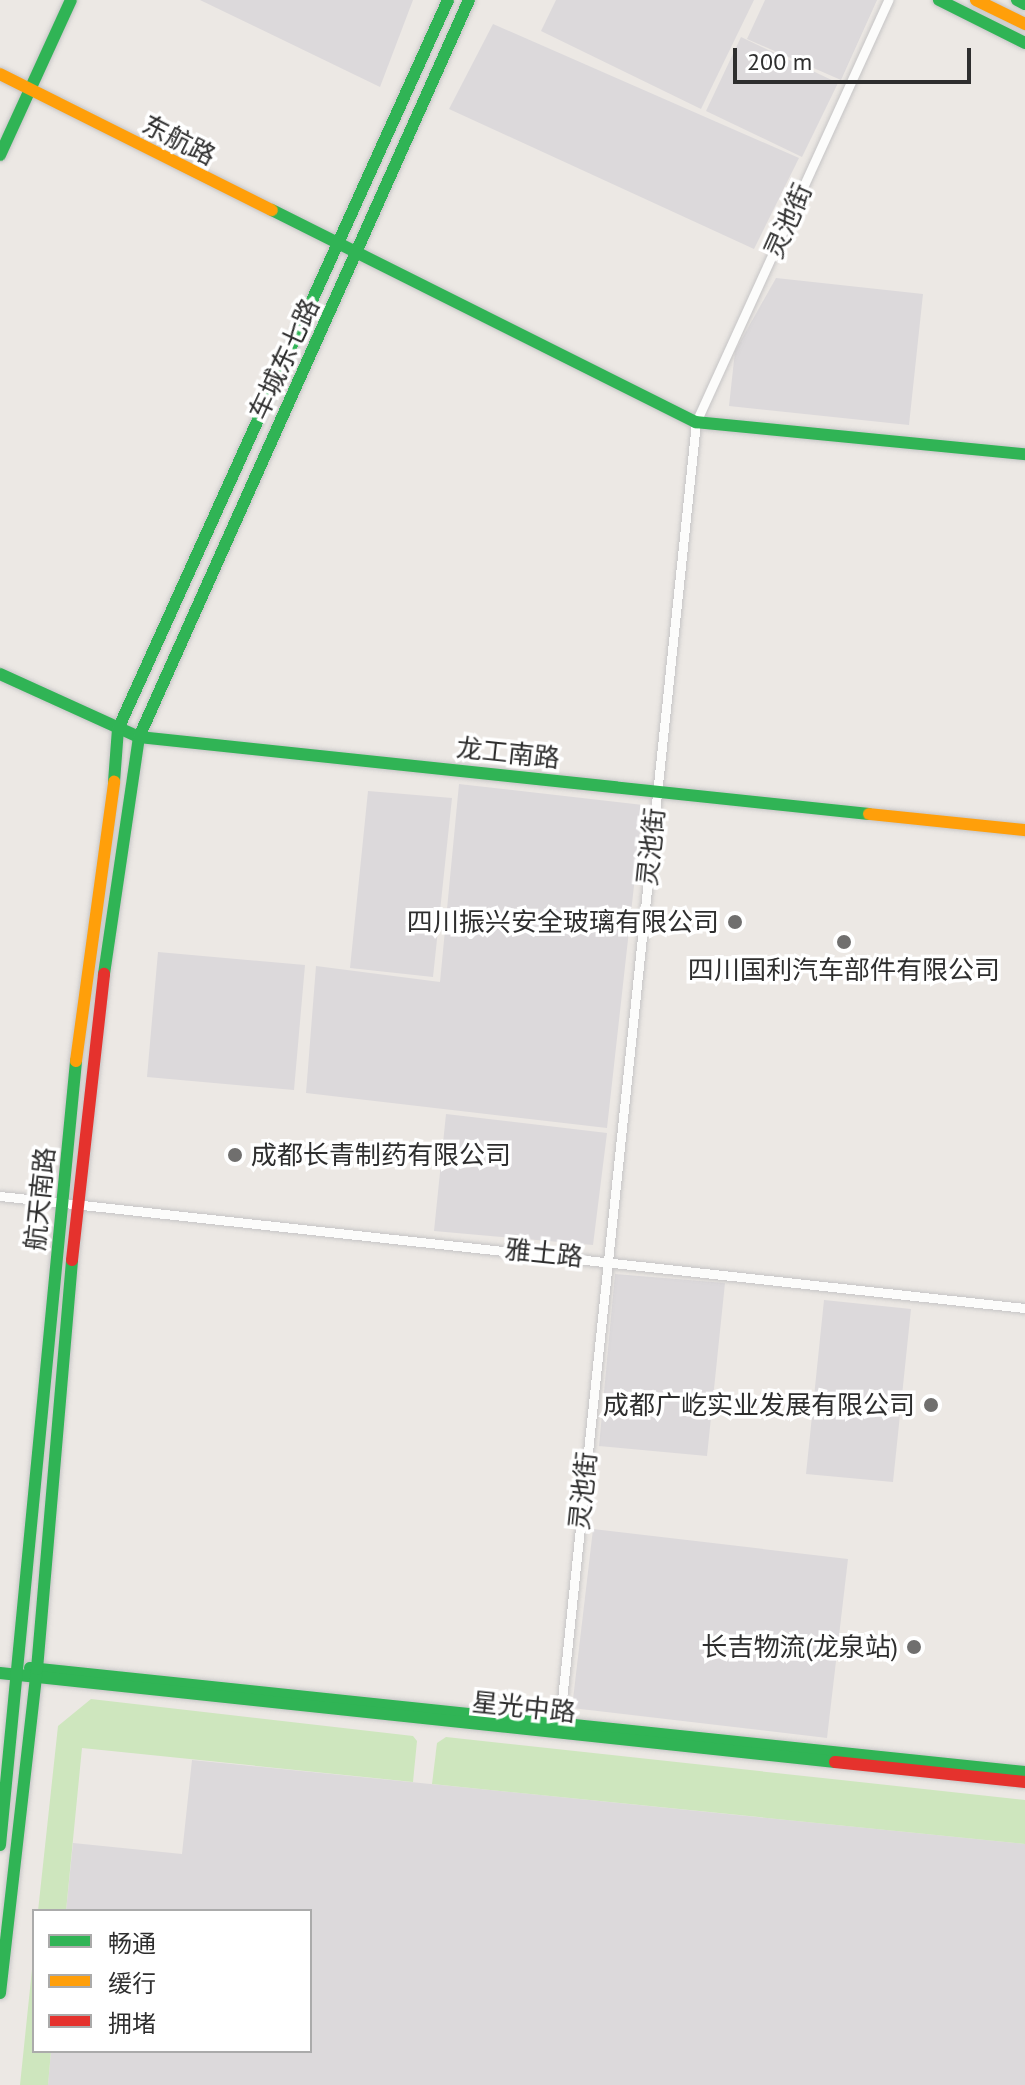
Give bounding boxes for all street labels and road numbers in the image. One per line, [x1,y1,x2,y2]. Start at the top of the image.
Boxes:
street label: 东航路 [137,108,221,172]
street label: 灵池街 [758,179,818,263]
street label: 车城东七路 [242,293,326,425]
street label: 龙工南路 [455,732,561,774]
street label: 灵池街 [631,807,671,887]
street label: 航天南路 [19,1146,61,1252]
street label: 雅土路 [504,1233,584,1273]
street label: 灵池街 [563,1451,603,1531]
street label: 星光中路 [471,1686,577,1728]

